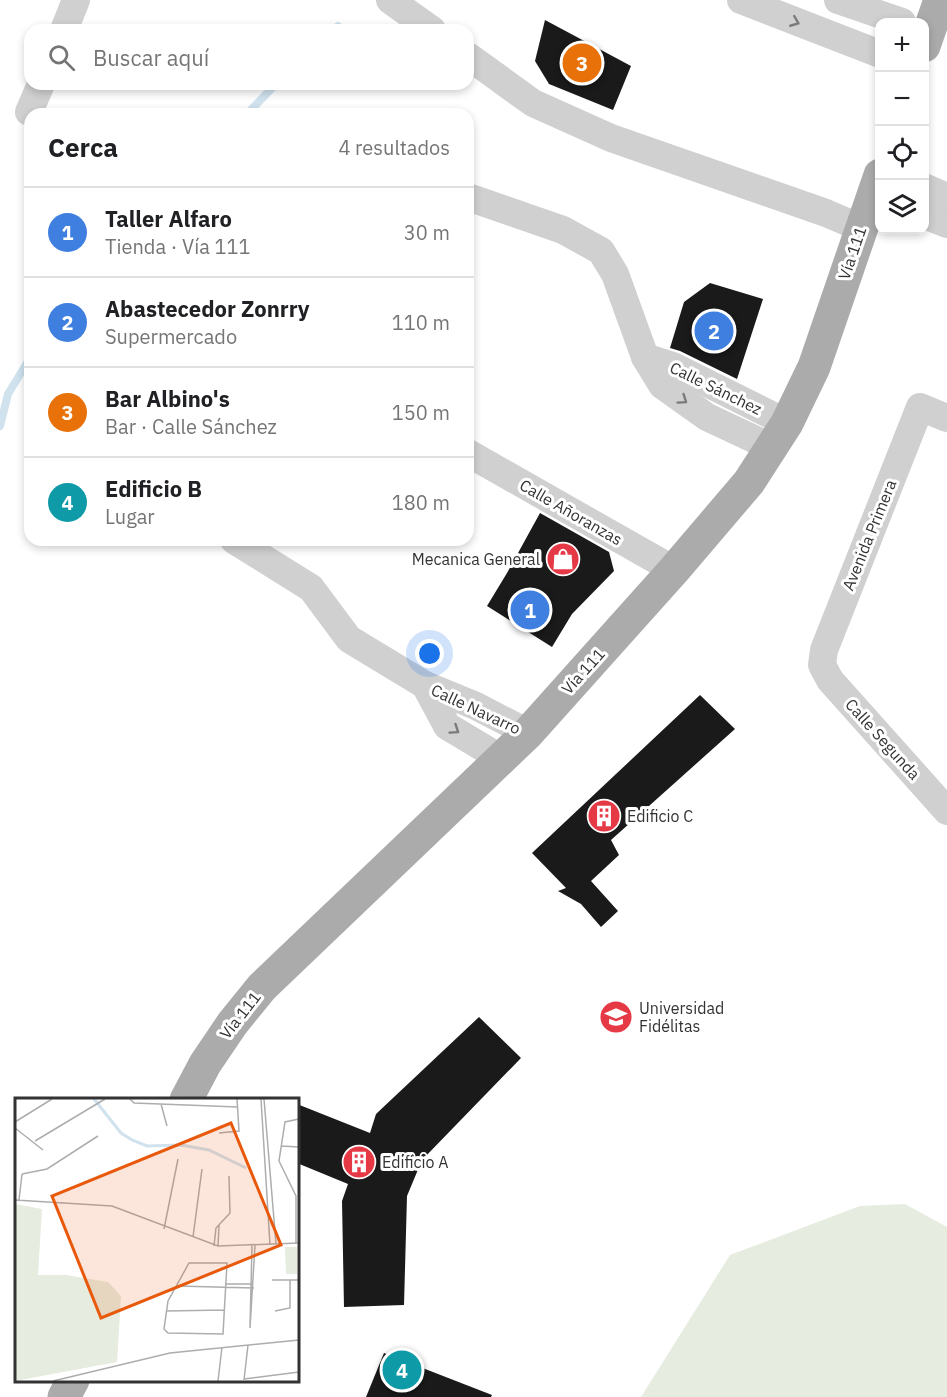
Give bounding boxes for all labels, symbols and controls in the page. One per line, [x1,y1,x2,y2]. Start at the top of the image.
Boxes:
one-way arrow [789,15,800,27]
map controls [875,18,929,234]
button: + [875,18,929,72]
search box [24,24,474,90]
pin: 3 [562,40,602,86]
icon: search [45,41,78,74]
text: Buscar aquí [93,43,209,72]
button: − [875,72,929,126]
button: locate [875,126,929,180]
text: Cerca [48,130,118,164]
text: 4 resultados [338,134,450,161]
button: layers [875,180,929,234]
text: Taller Alfaro [105,204,232,233]
text: 1 [62,219,74,246]
text: 30 m [404,219,450,246]
street label: Vía 111 [834,224,870,282]
text: Tienda · Vía 111 [105,233,251,260]
text: Abastecedor Zonrry [105,294,310,323]
pin: 2 [694,308,734,354]
text: 2 [62,309,74,336]
text: 110 m [392,309,450,336]
text: Supermercado [105,323,237,350]
street label: Calle Sánchez [667,357,765,419]
text: Bar Albino's [105,384,230,413]
one-way arrow [676,393,687,404]
text: 3 [62,399,74,426]
text: 150 m [392,399,450,426]
text: Bar · Calle Sánchez [105,413,277,440]
text: Edificio B [105,474,202,503]
street label: Calle Añoranzas [516,475,626,549]
street label: Avenida Primera [838,476,900,593]
text: 4 [62,489,74,516]
text: 180 m [392,489,450,516]
text: Lugar [105,503,155,530]
shop icon: Mecanica General [545,541,581,577]
place label: Mecanica General [412,549,540,569]
pin: 1 [510,588,550,632]
your location [415,639,444,668]
street label: Vía 111 [557,644,609,698]
street label: Calle Navarro [428,680,524,738]
street label: Calle Segunda [841,694,925,784]
one-way arrow [448,723,459,734]
building icon: Edificio C [586,798,622,834]
place label: Edificio C [627,806,693,826]
street label: Vía 111 [215,987,265,1043]
place label: Universidad Fidélitas [639,998,724,1036]
school or university icon: Universidad Fidélitas [598,999,634,1035]
inset map [15,1098,298,1382]
building icon: Edificio A [341,1144,377,1180]
place label: Edificio A [382,1152,449,1172]
pin: 4 [382,1348,422,1392]

